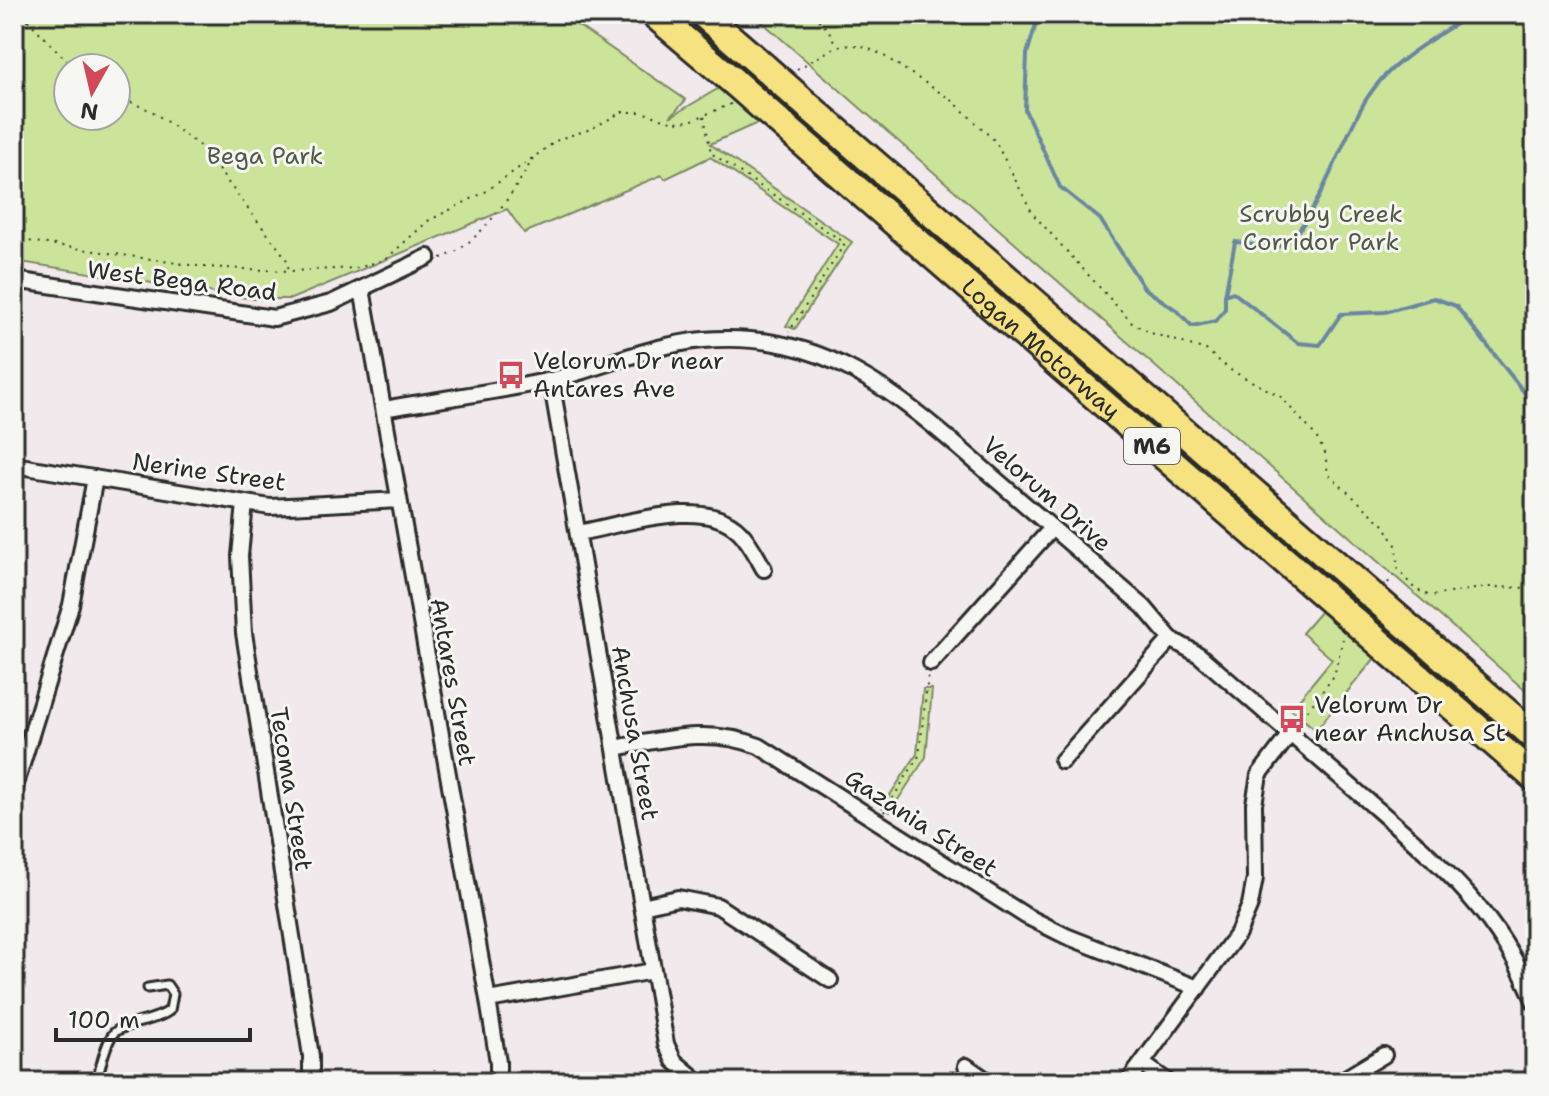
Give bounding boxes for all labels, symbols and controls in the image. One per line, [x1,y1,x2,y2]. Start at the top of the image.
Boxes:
north arrow [52,52,132,132]
text: N [79,96,100,127]
park label: Bega Park [207,140,323,172]
park label: Scrubby Creek Corridor Park [1239,198,1403,258]
street label: West Bega Road [85,253,279,309]
street label: Logan Motorway [955,271,1127,427]
place label: Velorum Dr near Antares Ave [533,345,724,405]
bus stop icon: Velorum Dr near Antares Ave [496,360,526,390]
road number: M6 [1124,428,1180,464]
street label: Velorum Drive [976,429,1118,559]
street label: Nerine Street [130,445,288,499]
street label: Antares Street [422,595,484,769]
street label: Anchusa Street [604,643,666,823]
place label: Velorum Dr near Anchusa St [1314,689,1506,749]
bus stop icon: Velorum Dr near Anchusa St [1277,704,1307,734]
street label: Tecoma Street [262,705,320,873]
street label: Gazania Street [838,762,1004,884]
scale bar [56,992,250,1042]
text: 100 m [68,1004,140,1036]

